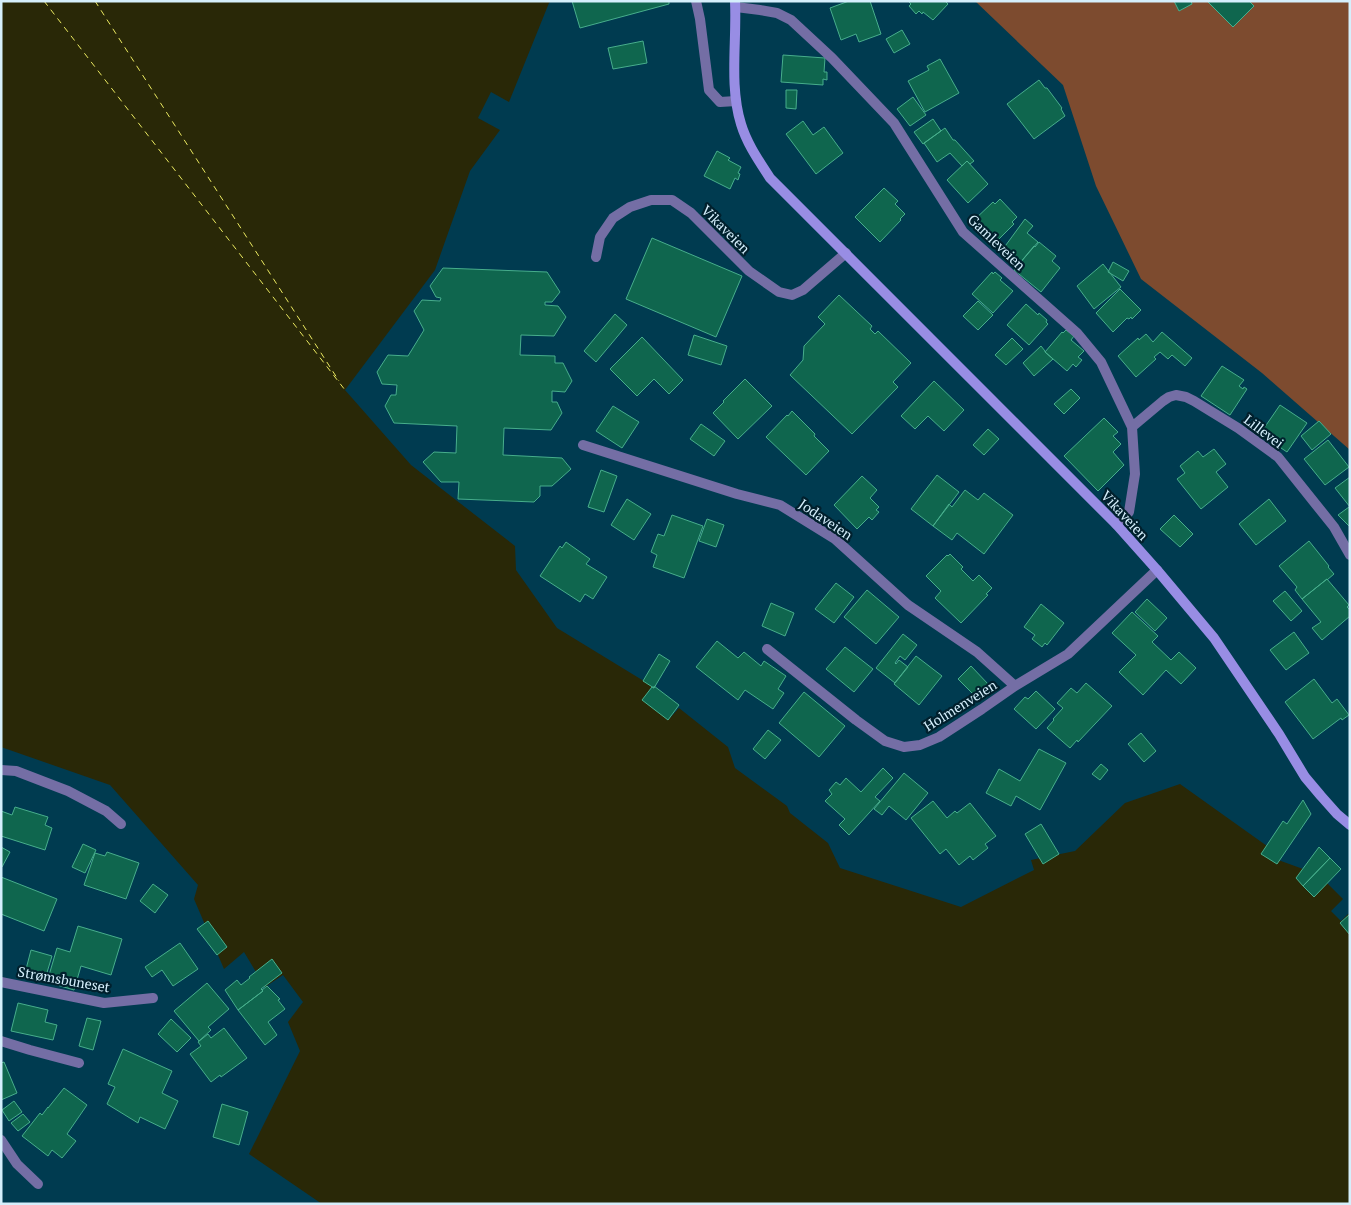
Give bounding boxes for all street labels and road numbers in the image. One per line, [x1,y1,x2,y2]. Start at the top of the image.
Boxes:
street label: Vikaveien [698,201,755,258]
street label: Gamleveien [964,210,1030,275]
street label: Lillevei [1240,410,1288,452]
street label: Vikaveien [1097,486,1153,544]
street label: Jodaveien [795,494,857,544]
street label: Holmenveien [920,675,1001,735]
street label: Strømsbuneset [16,962,112,997]

